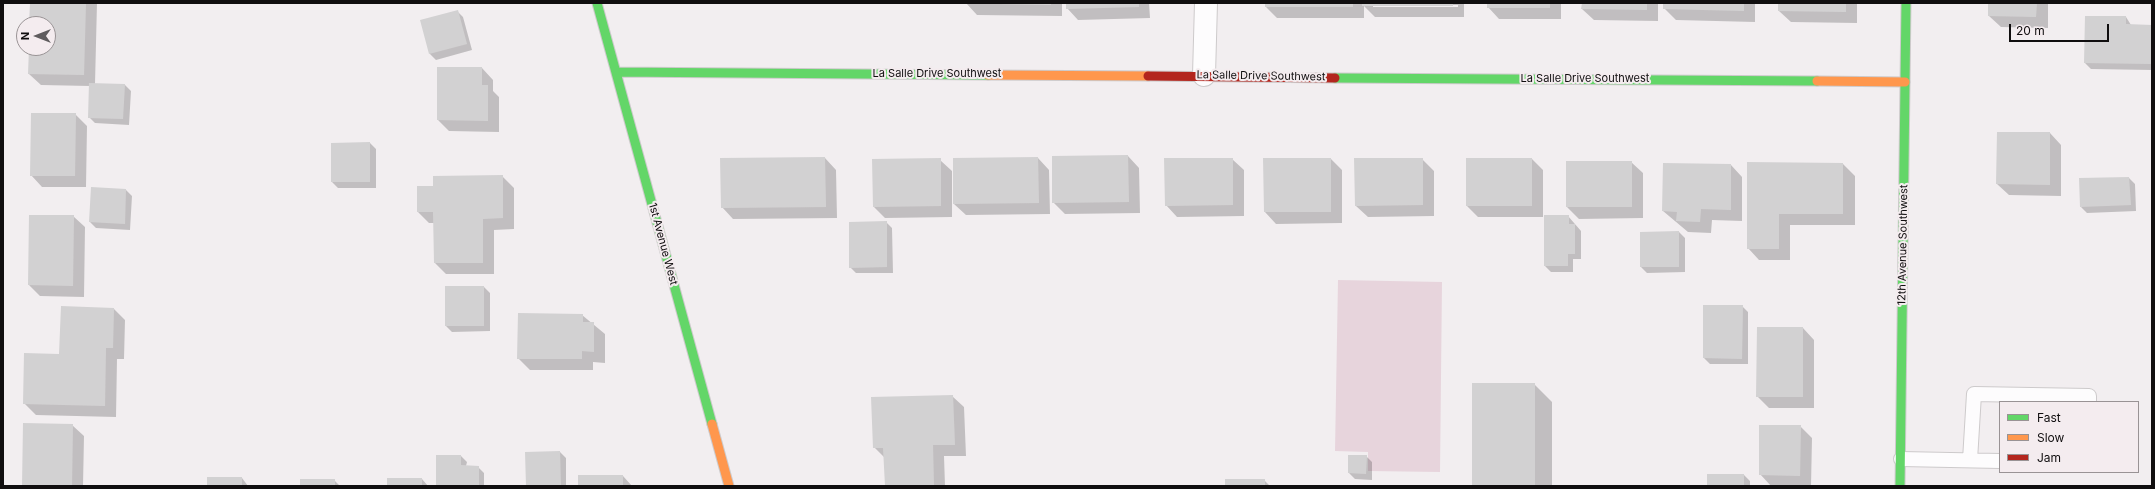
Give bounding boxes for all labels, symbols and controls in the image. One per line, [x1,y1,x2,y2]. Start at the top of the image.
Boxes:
north arrow [16,16,56,56]
scale bar [2011,16,2111,42]
text: 20 m [2016,23,2045,38]
text: N [18,32,32,40]
street label: La Salle Drive Southwest [873,67,1001,81]
street label: La Salle Drive Southwest [1196,68,1326,84]
street label: La Salle Drive Southwest [1521,72,1649,86]
street label: 12th Avenue Southwest [1895,184,1911,306]
street label: 1st Avenue West [646,201,680,287]
legend [1999,401,2139,473]
text: Fast [2037,410,2061,425]
text: Slow [2037,430,2064,445]
text: Jam [2037,450,2061,465]

